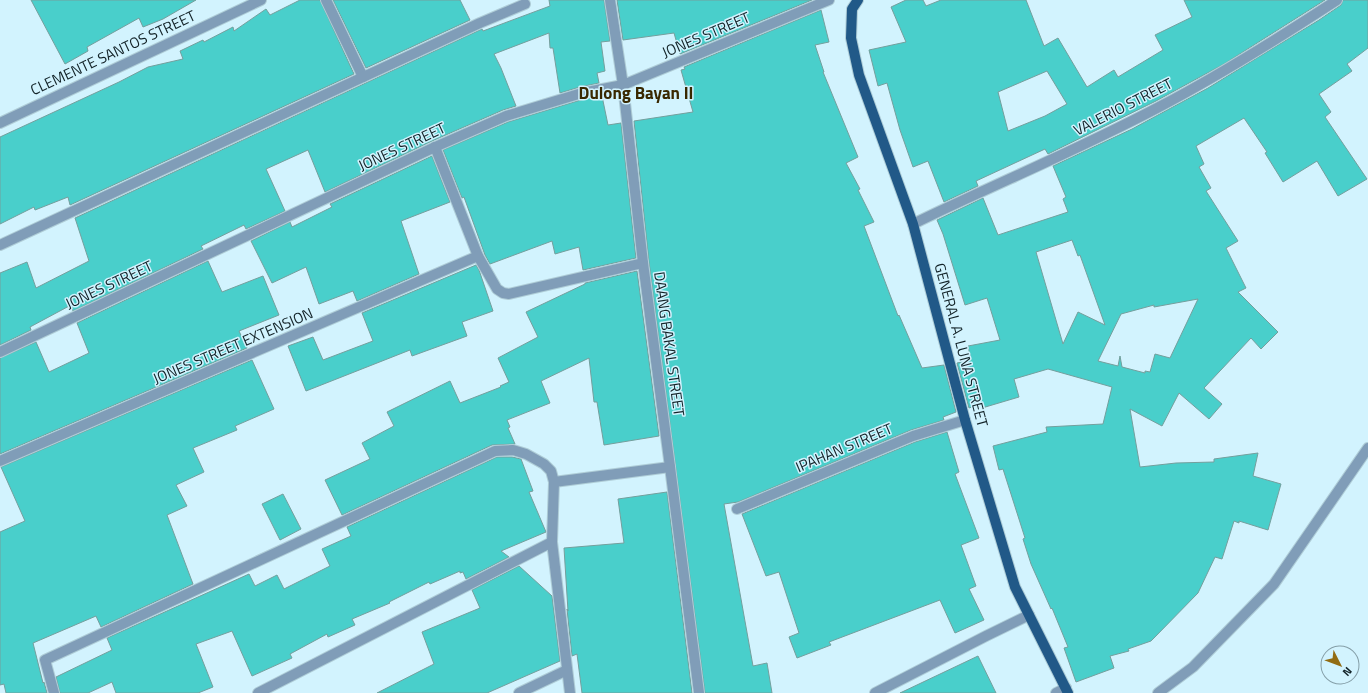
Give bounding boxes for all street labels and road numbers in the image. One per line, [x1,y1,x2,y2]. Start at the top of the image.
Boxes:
street label: CLEMENTE SANTOS STREET [26,4,199,101]
street label: JONES STREET [658,6,754,63]
street label: VALERIO STREET [1069,72,1176,141]
street label: JONES STREET [354,116,449,177]
street label: JONES STREET [61,254,156,315]
street label: GENERAL A. LUNA STREET [929,260,994,429]
street label: DAANG BAKAL STREET [648,270,691,418]
street label: JONES STREET EXTENSION [149,301,316,390]
street label: IPAHAN STREET [792,417,896,478]

